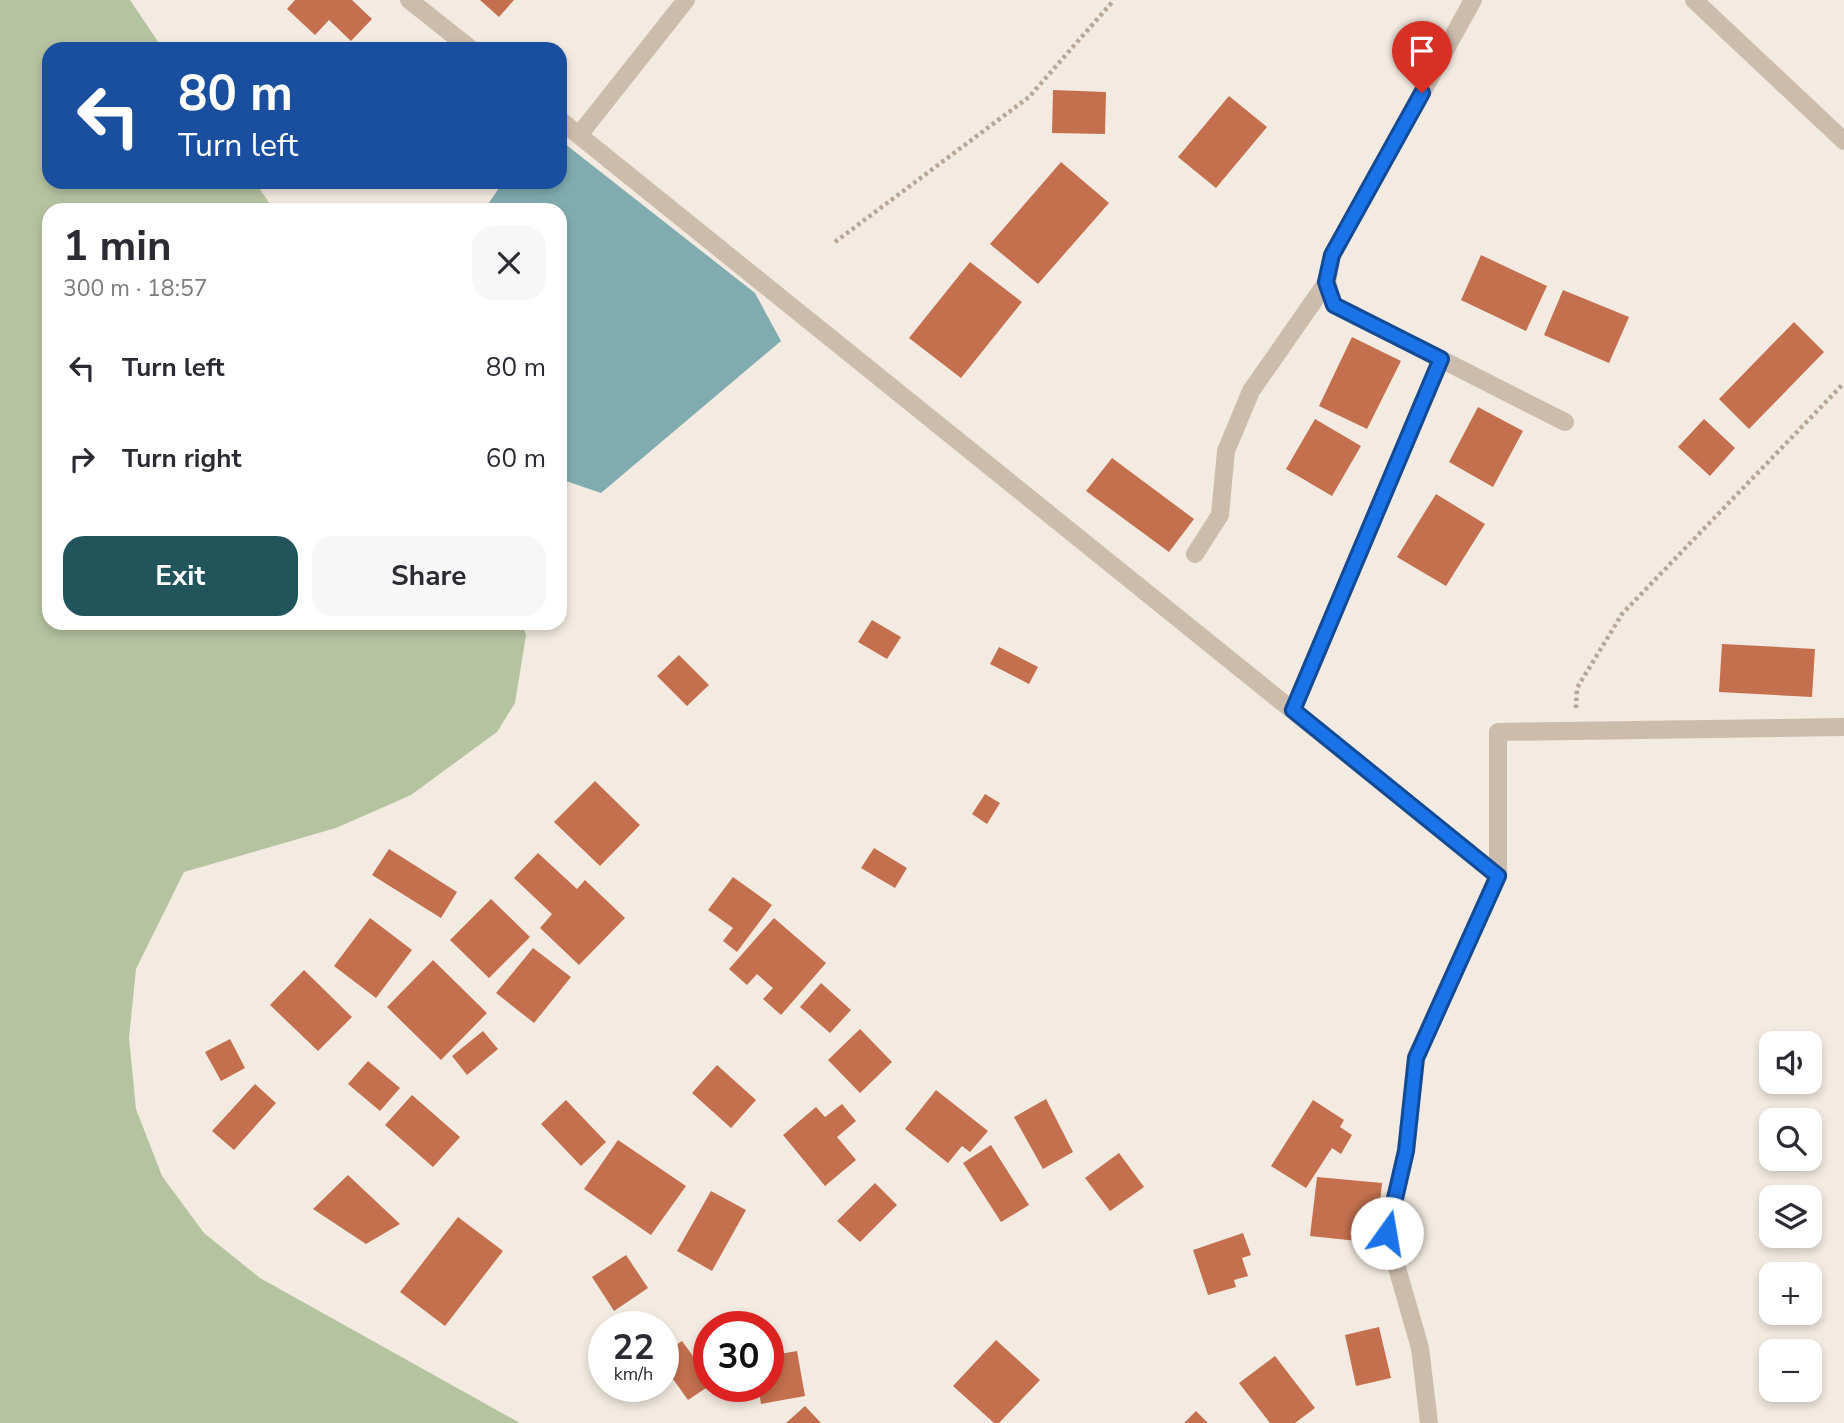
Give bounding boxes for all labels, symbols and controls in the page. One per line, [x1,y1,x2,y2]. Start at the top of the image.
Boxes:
pin [1392,21,1452,93]
icon: arrive [1403,32,1441,70]
text: 80 m [178,60,293,127]
icon: left [63,70,154,161]
text: Turn left [178,124,298,167]
text: 1 min [63,218,172,275]
button: close [472,226,546,300]
text: 300 m · 18:57 [63,273,208,304]
icon: left [63,349,101,387]
text: Turn left [122,350,225,385]
text: 80 m [486,350,546,385]
icon: right [63,440,101,478]
text: Turn right [122,441,241,476]
text: 60 m [486,441,546,476]
button: Exit [63,536,298,616]
button: Share [312,536,546,616]
map controls [1759,1031,1822,1402]
button: sound [1759,1031,1822,1094]
button: search [1759,1108,1822,1171]
button: layers [1759,1185,1822,1248]
position arrow [1350,1196,1424,1270]
button: + [1759,1262,1822,1325]
speed limit sign: 30 [693,1311,784,1402]
text: 22 [612,1324,655,1371]
button: − [1759,1339,1822,1402]
text: km/h [614,1362,653,1386]

